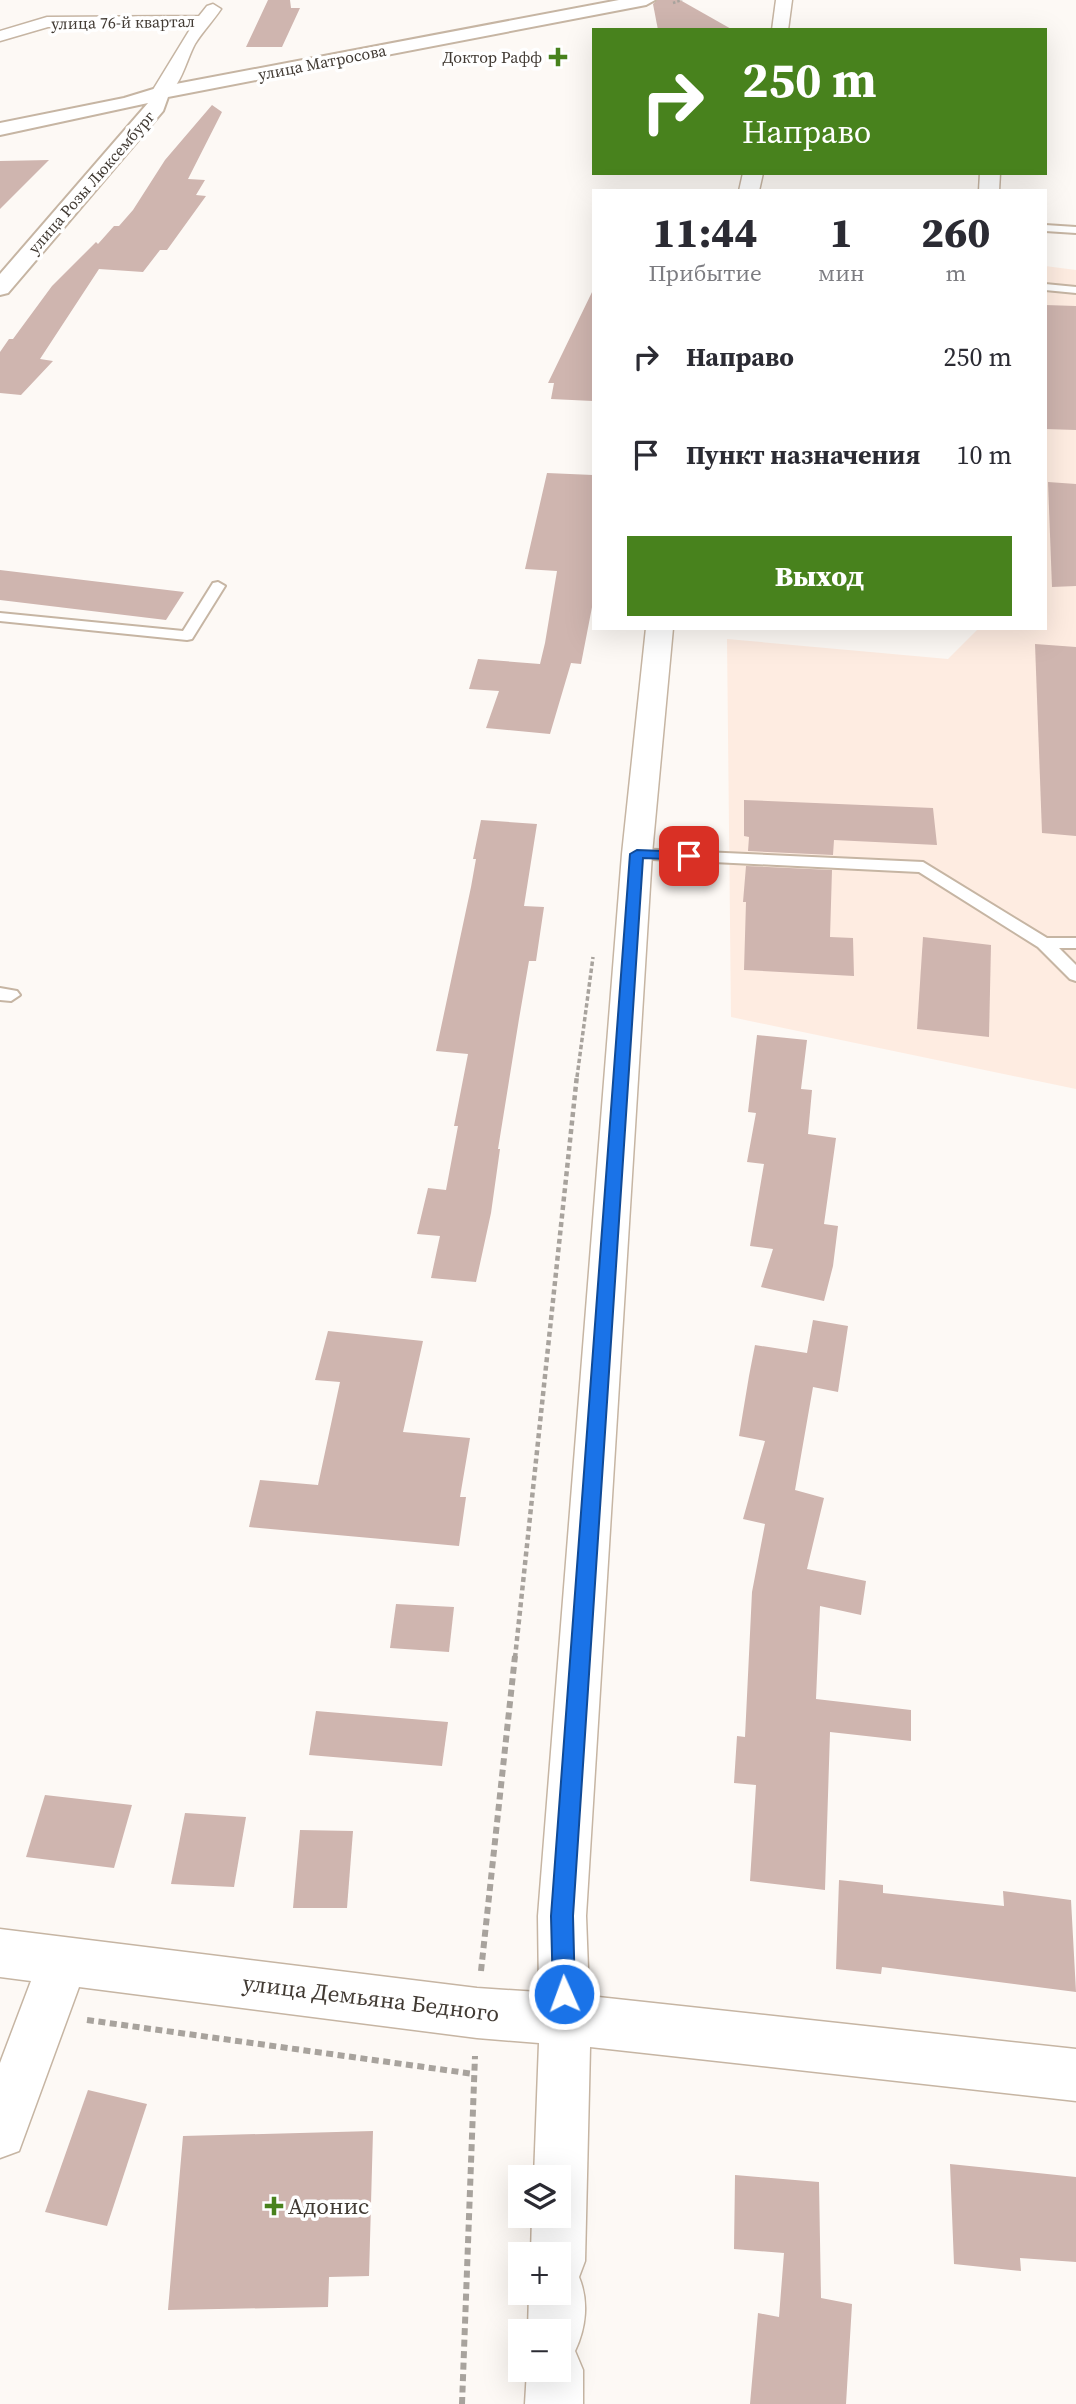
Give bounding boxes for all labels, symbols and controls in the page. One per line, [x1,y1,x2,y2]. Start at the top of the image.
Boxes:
street label: улица 76-й квартал [51,10,195,34]
street label: улица Матросова [256,39,389,85]
place label: Доктор Рафф [442,46,542,68]
text: 250 m [742,46,877,113]
marker: Доктор Рафф [548,47,568,67]
icon: right [627,56,718,147]
street label: улица Розы Люксембург [23,106,159,258]
text: Направо [742,110,871,154]
text: 11:44 [652,203,758,261]
text: 1 [830,203,853,261]
text: 260 [921,203,991,261]
text: Прибытие [648,257,762,289]
text: мин [818,257,865,289]
text: m [945,257,966,289]
icon: right [627,338,665,376]
text: Направо [686,339,794,375]
text: 250 m [944,339,1012,375]
icon: arrive [627,436,665,474]
text: Пункт назначения [686,437,920,473]
text: 10 m [957,437,1012,473]
button: Выход [627,536,1012,616]
pin [659,826,719,886]
icon: arrive [670,837,708,875]
position arrow [527,1957,601,2031]
street label: улица Демьяна Бедного [241,1966,501,2030]
map controls [508,2165,571,2382]
button: layers [508,2165,571,2228]
place label: Адонис [288,2190,369,2222]
marker: Адонис [266,2198,282,2214]
button: + [508,2242,571,2305]
button: − [508,2319,571,2382]

